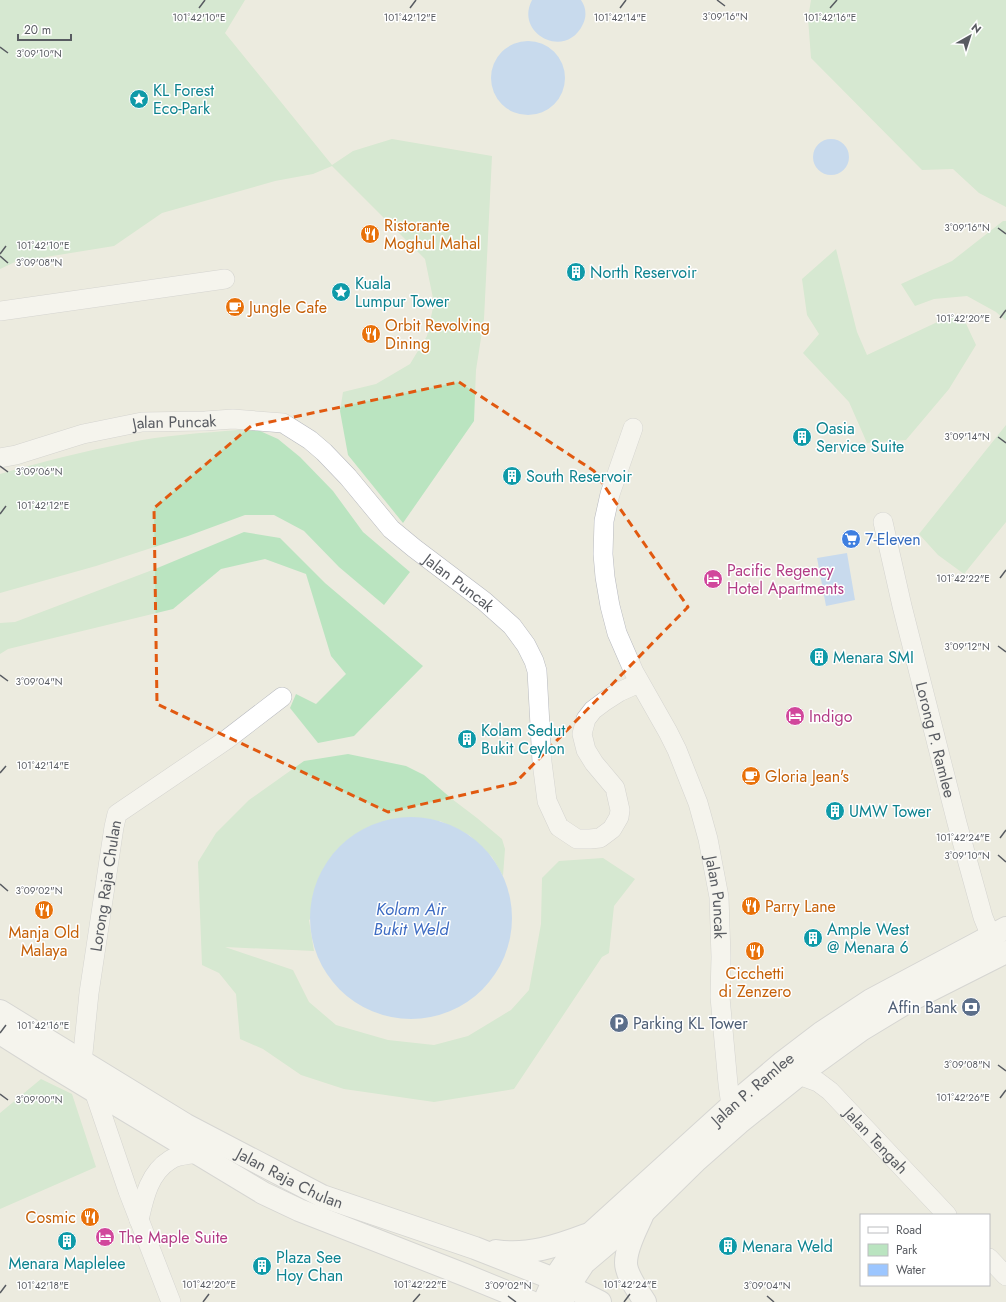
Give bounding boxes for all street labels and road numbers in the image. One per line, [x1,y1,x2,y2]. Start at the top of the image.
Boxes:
street label: Jalan Puncak [128,409,218,436]
street label: Jalan Puncak [417,547,500,618]
street label: Lorong P. Ramlee [910,679,961,800]
street label: Lorong Raja Chulan [84,817,127,953]
street label: Jalan Puncak [699,852,731,940]
street label: Jalan P. Ramlee [705,1047,799,1132]
street label: Jalan Tengah [838,1101,913,1179]
street label: Jalan Raja Chulan [230,1141,346,1214]

